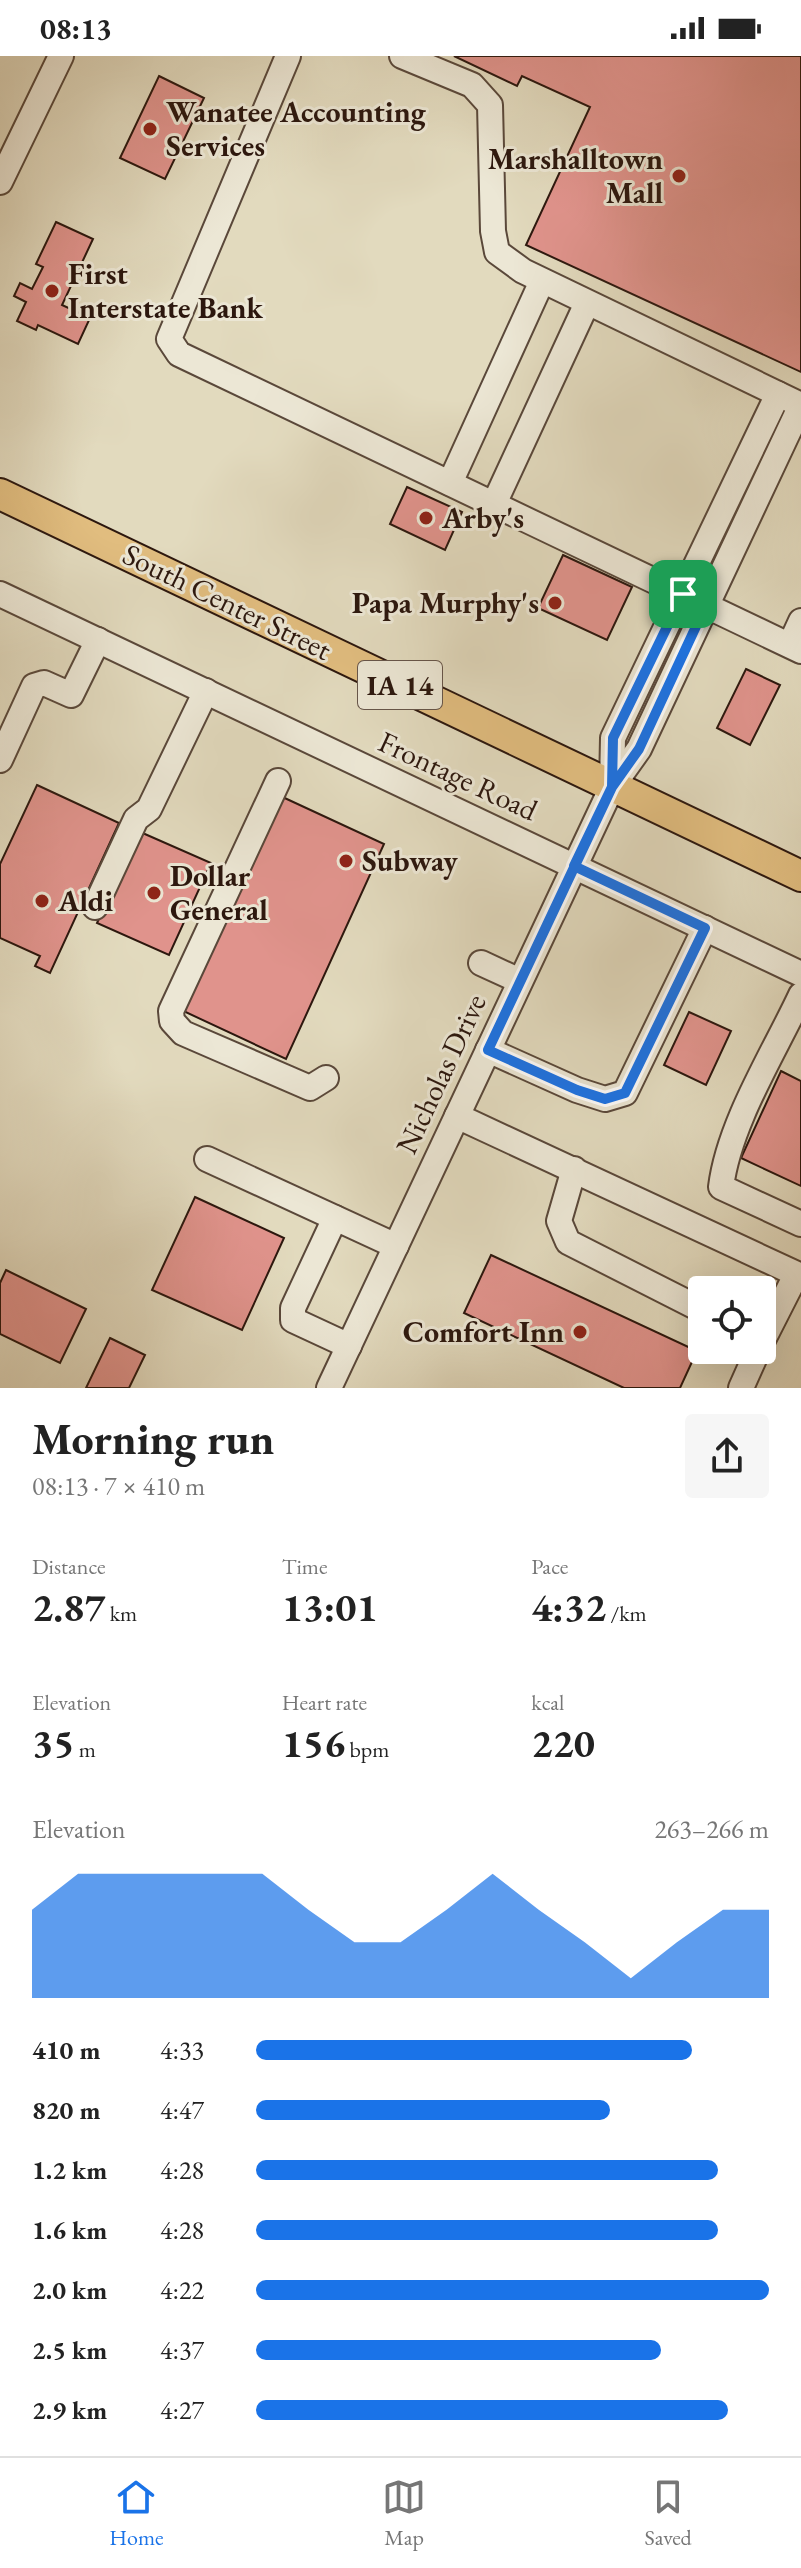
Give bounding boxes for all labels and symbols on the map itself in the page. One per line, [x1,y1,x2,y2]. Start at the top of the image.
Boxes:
place label: Wanatee Accounting Services [166,92,427,165]
marker: Wanatee Accounting Services [141,120,159,138]
place label: Marshalltown Mall [488,139,663,212]
marker: Marshalltown Mall [670,167,688,185]
place label: First Interstate Bank [68,254,264,327]
marker: First Interstate Bank [43,282,61,300]
place label: Arby's [441,498,524,537]
marker: Arby's [417,509,435,527]
street label: South Center Street [116,534,338,669]
pin [649,560,717,628]
place label: Papa Murphy's [352,583,539,622]
marker: Papa Murphy's [546,594,564,612]
road number: IA 14 [358,661,442,709]
street label: Frontage Road [372,722,545,830]
place label: Subway [362,841,458,880]
marker: Subway [337,852,355,870]
place label: Dollar General [170,856,268,929]
place label: Aldi [57,881,113,920]
marker: Dollar General [145,884,163,902]
marker: Aldi [33,892,51,910]
street label: Nicholas Drive [387,988,495,1160]
place label: Comfort Inn [403,1312,564,1351]
marker: Comfort Inn [571,1323,589,1341]

